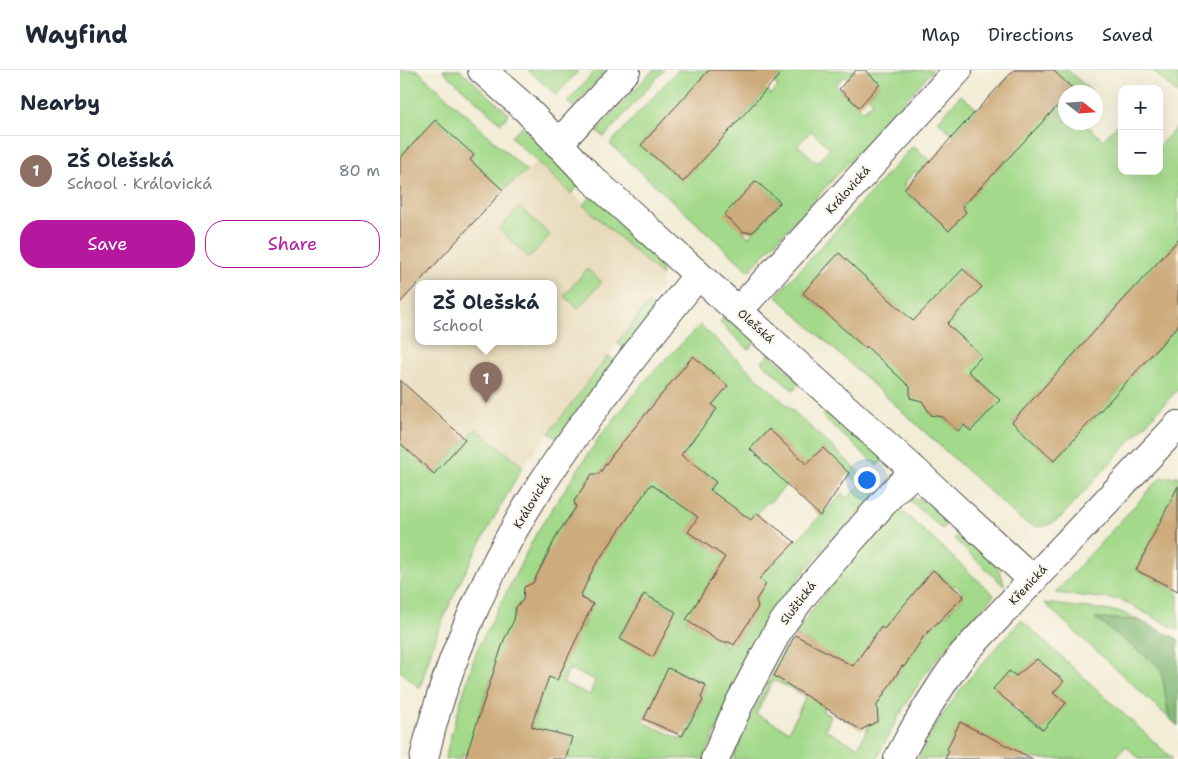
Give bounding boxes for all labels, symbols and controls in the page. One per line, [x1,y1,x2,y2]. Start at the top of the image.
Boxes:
text: Wayfind [25,19,128,51]
text: Map [922,23,960,47]
text: Directions [988,23,1074,47]
text: Saved [1102,23,1153,47]
north arrow [1058,85,1103,130]
map controls [1118,85,1163,175]
button: + [1118,85,1163,130]
text: Nearby [20,89,100,117]
button: − [1118,130,1163,175]
text: ZŠ Olešská [67,148,174,173]
text: 1 [32,160,40,181]
text: 80 m [339,160,380,181]
street label: Královická [822,162,874,217]
text: School · Královická [67,173,212,194]
button: Save [20,220,195,268]
button: Share [205,220,380,268]
popup [415,280,557,345]
text: ZŠ Olešská [433,290,539,315]
street label: Olešská [734,305,778,347]
text: School [433,315,483,336]
pin: 1 [470,362,502,403]
your location [854,467,880,493]
street label: Královická [510,472,554,532]
street label: Křenická [1005,561,1051,609]
street label: Sluštická [776,578,820,628]

